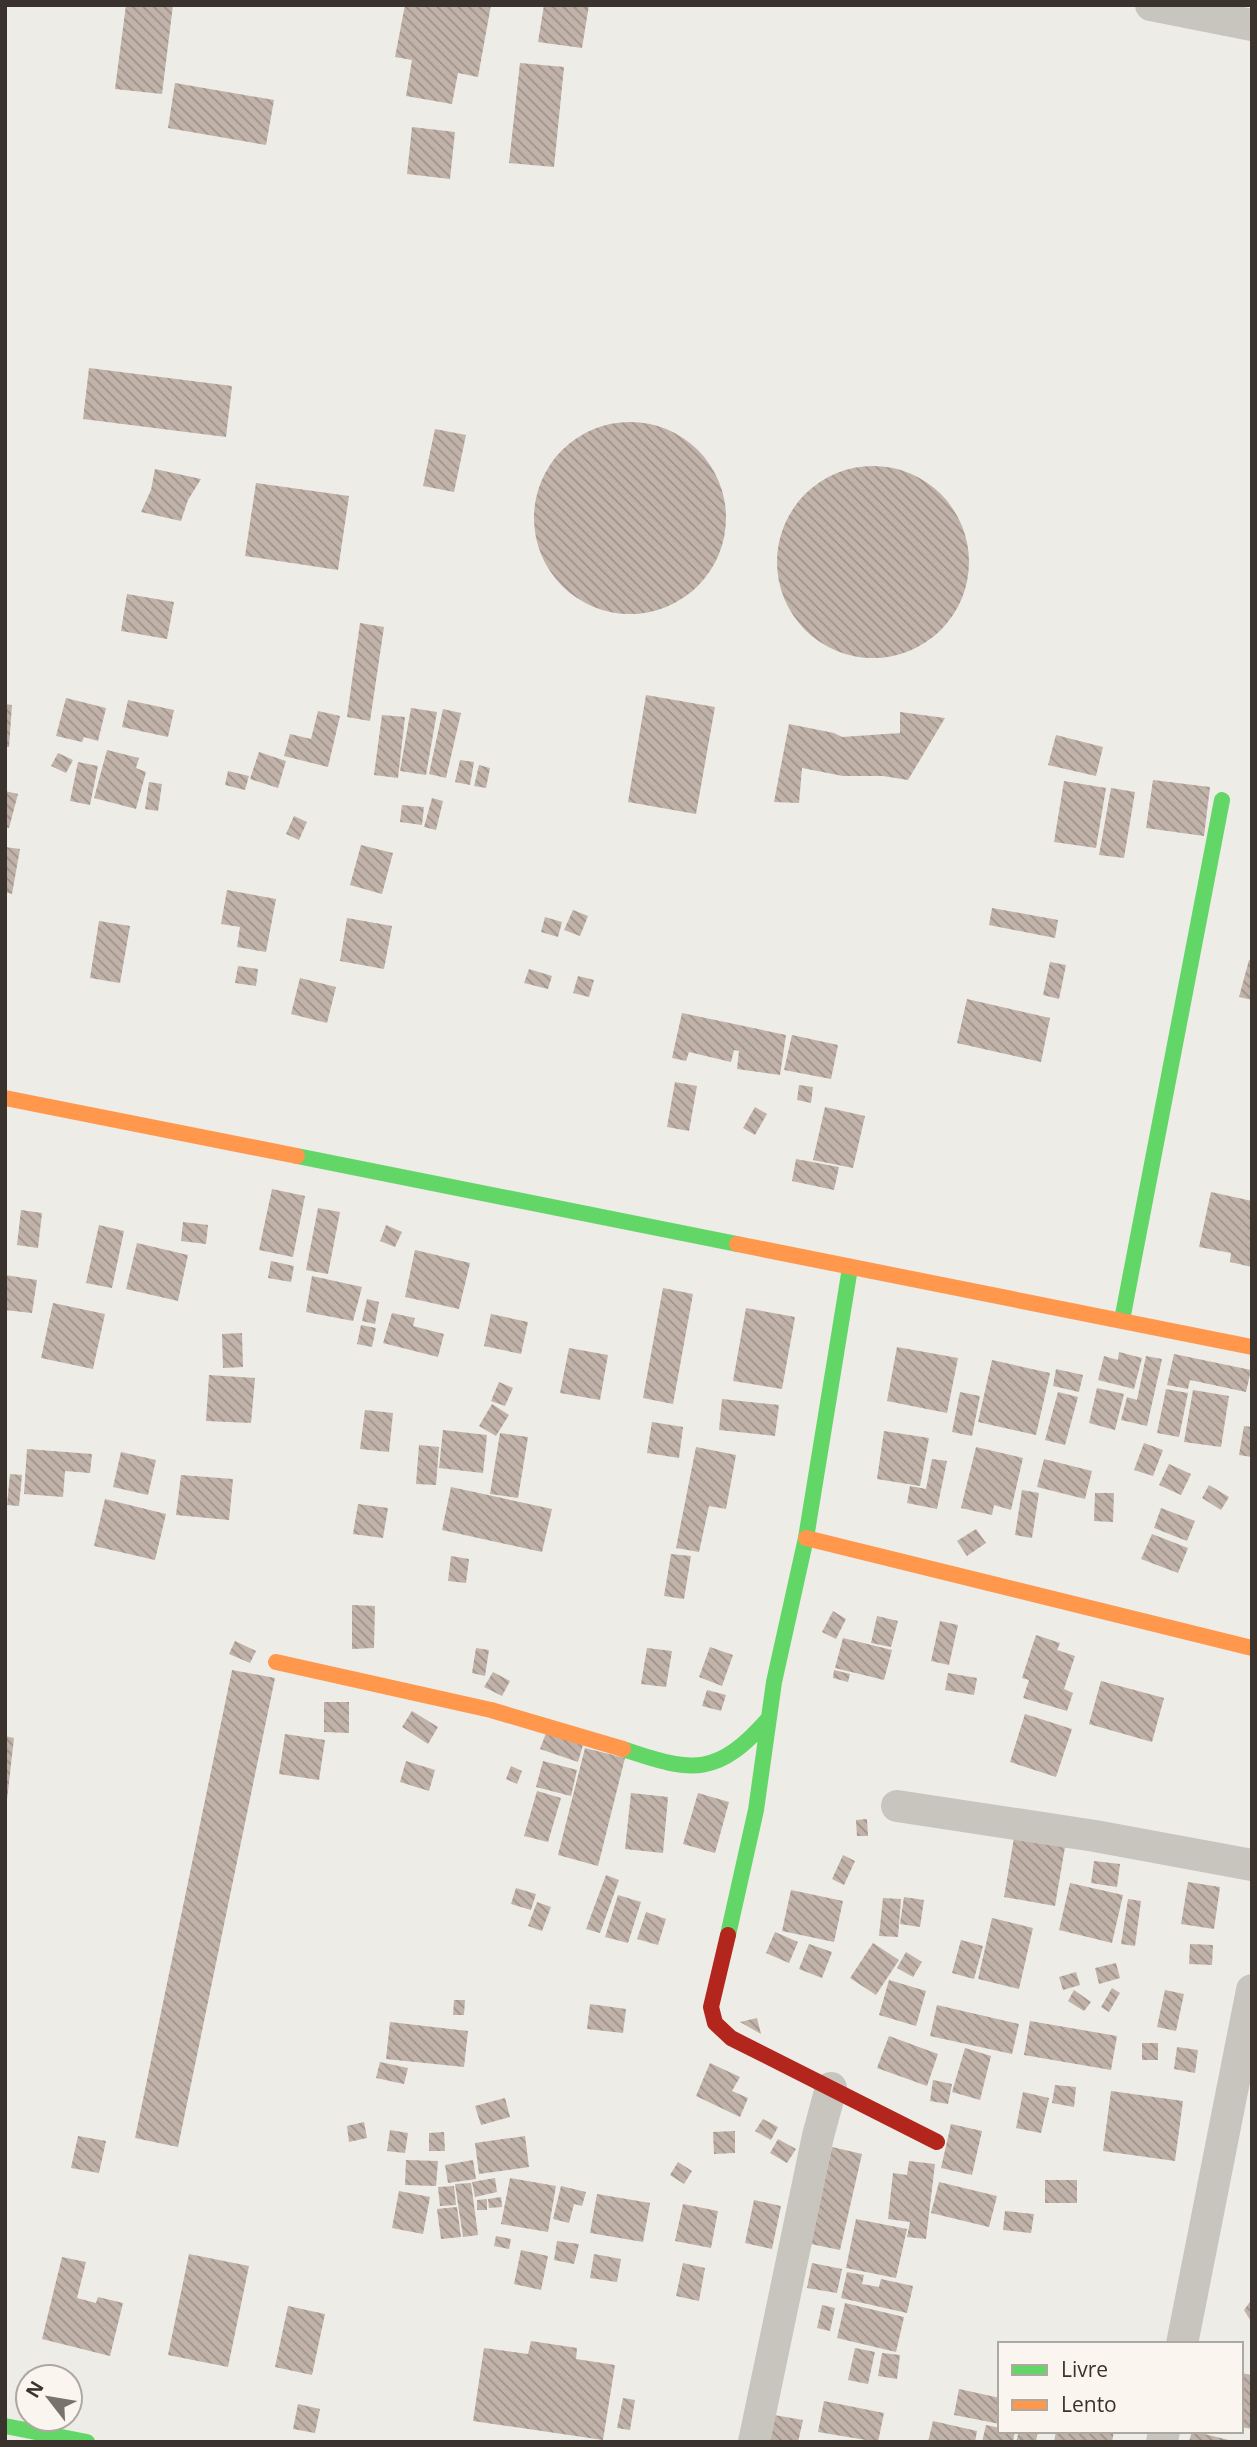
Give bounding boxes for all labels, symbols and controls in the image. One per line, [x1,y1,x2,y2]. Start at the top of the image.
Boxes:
legend [998,2342,1243,2433]
text: Livre [1061,2355,1108,2383]
north arrow [14,2363,84,2433]
text: N [19,2376,50,2403]
text: Lento [1061,2390,1117,2418]

